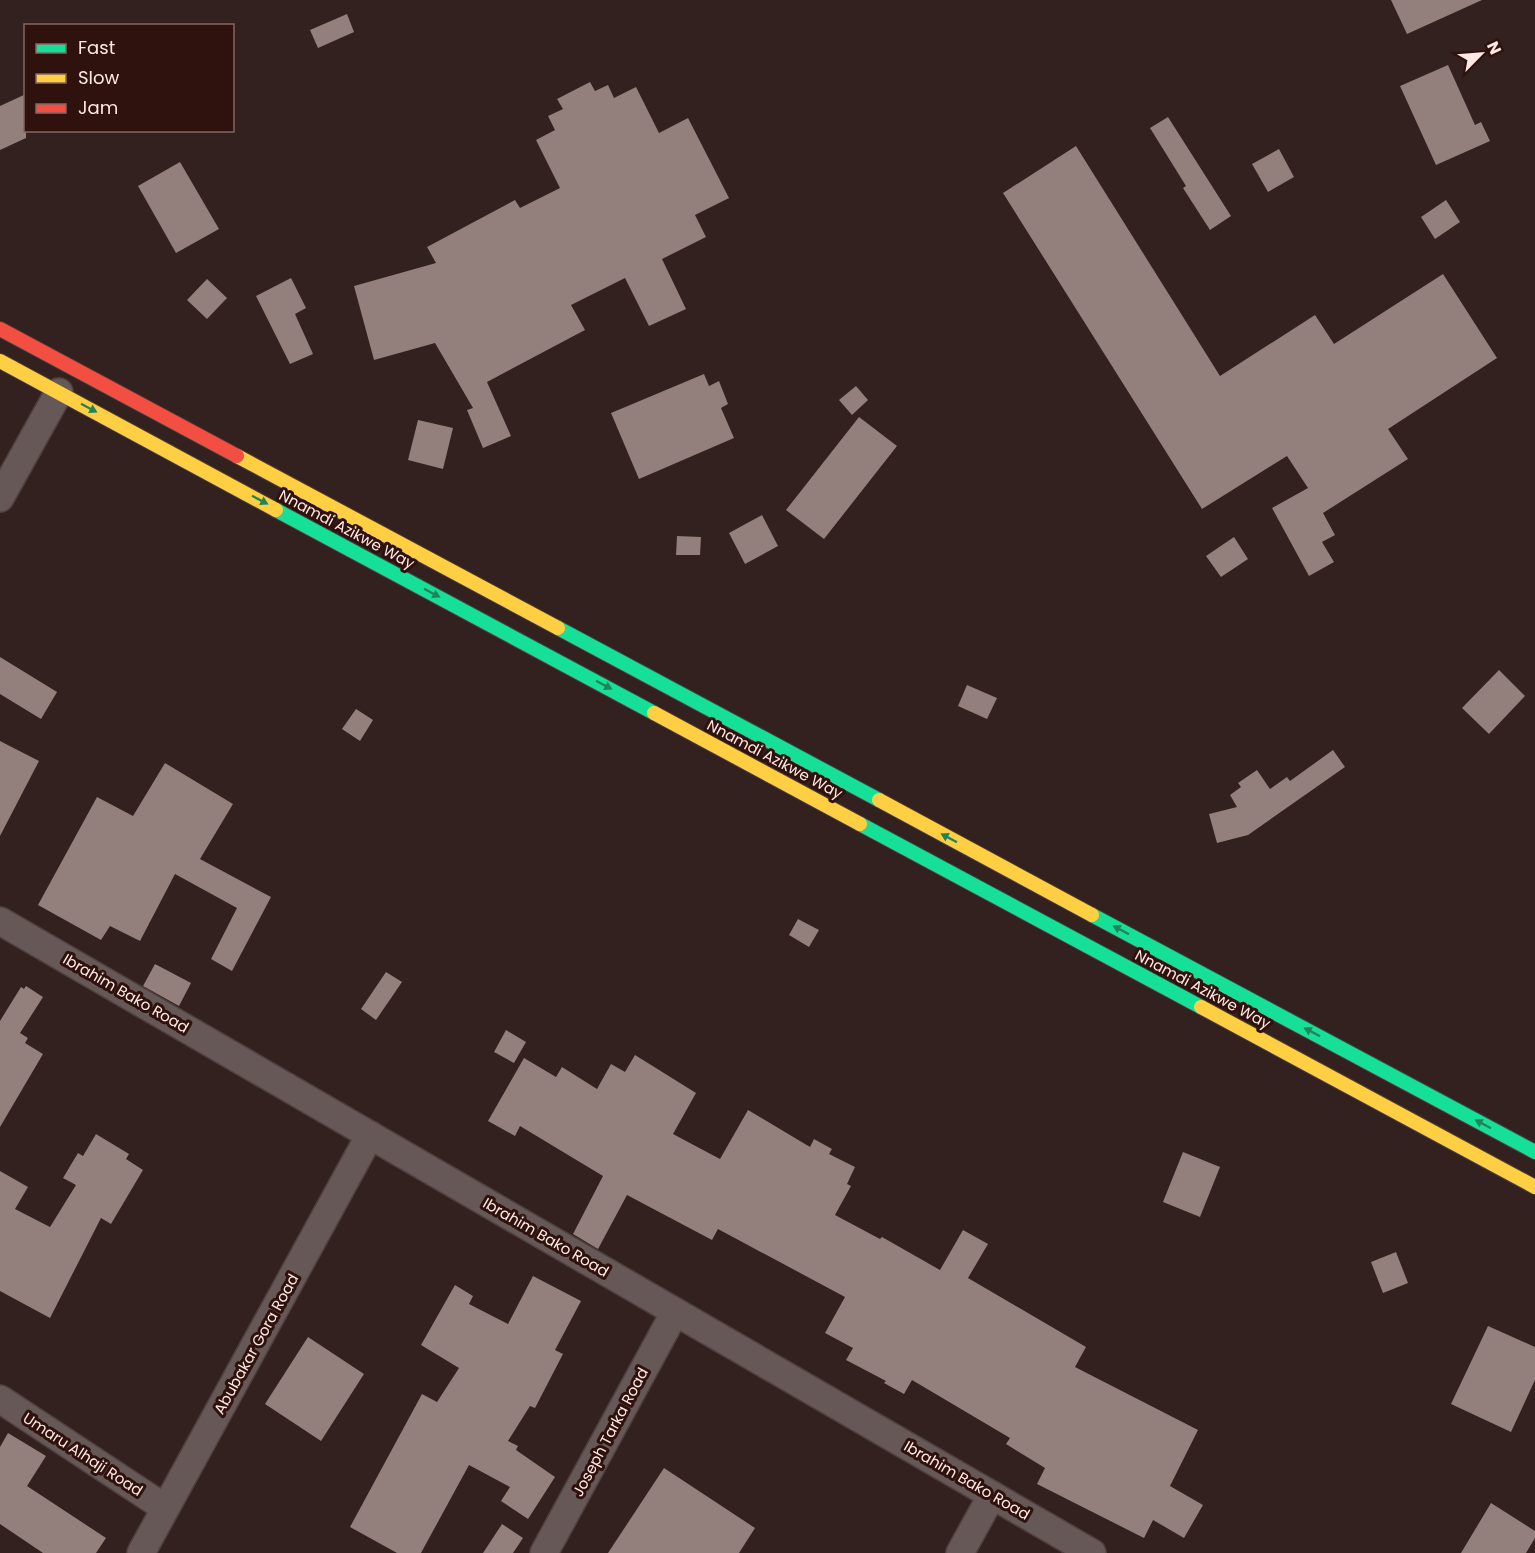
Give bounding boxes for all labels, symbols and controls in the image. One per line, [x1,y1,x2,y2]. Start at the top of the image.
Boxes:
legend [24,24,234,132]
north arrow [1451,24,1511,84]
text: Fast [78,35,115,60]
text: N [1481,38,1507,58]
text: Slow [78,65,120,90]
text: Jam [78,95,118,120]
one-way arrow [80,403,97,413]
street label: Nnamdi Azikwe Way [276,484,419,574]
one-way arrow [252,496,269,505]
one-way arrow [424,588,441,598]
one-way arrow [595,680,612,690]
street label: Nnamdi Azikwe Way [704,714,847,804]
one-way arrow [941,833,958,843]
one-way arrow [1113,925,1130,935]
street label: Nnamdi Azikwe Way [1132,944,1275,1034]
street label: Ibrahim Bako Road [59,948,193,1038]
one-way arrow [1303,1027,1320,1037]
one-way arrow [1475,1119,1492,1129]
street label: Ibrahim Bako Road [479,1192,613,1282]
street label: Abubakar Gora Road [209,1270,303,1418]
street label: Joseph Tarka Road [567,1364,653,1500]
street label: Umaru Alhaji Road [19,1407,147,1501]
street label: Ibrahim Bako Road [900,1435,1034,1525]

